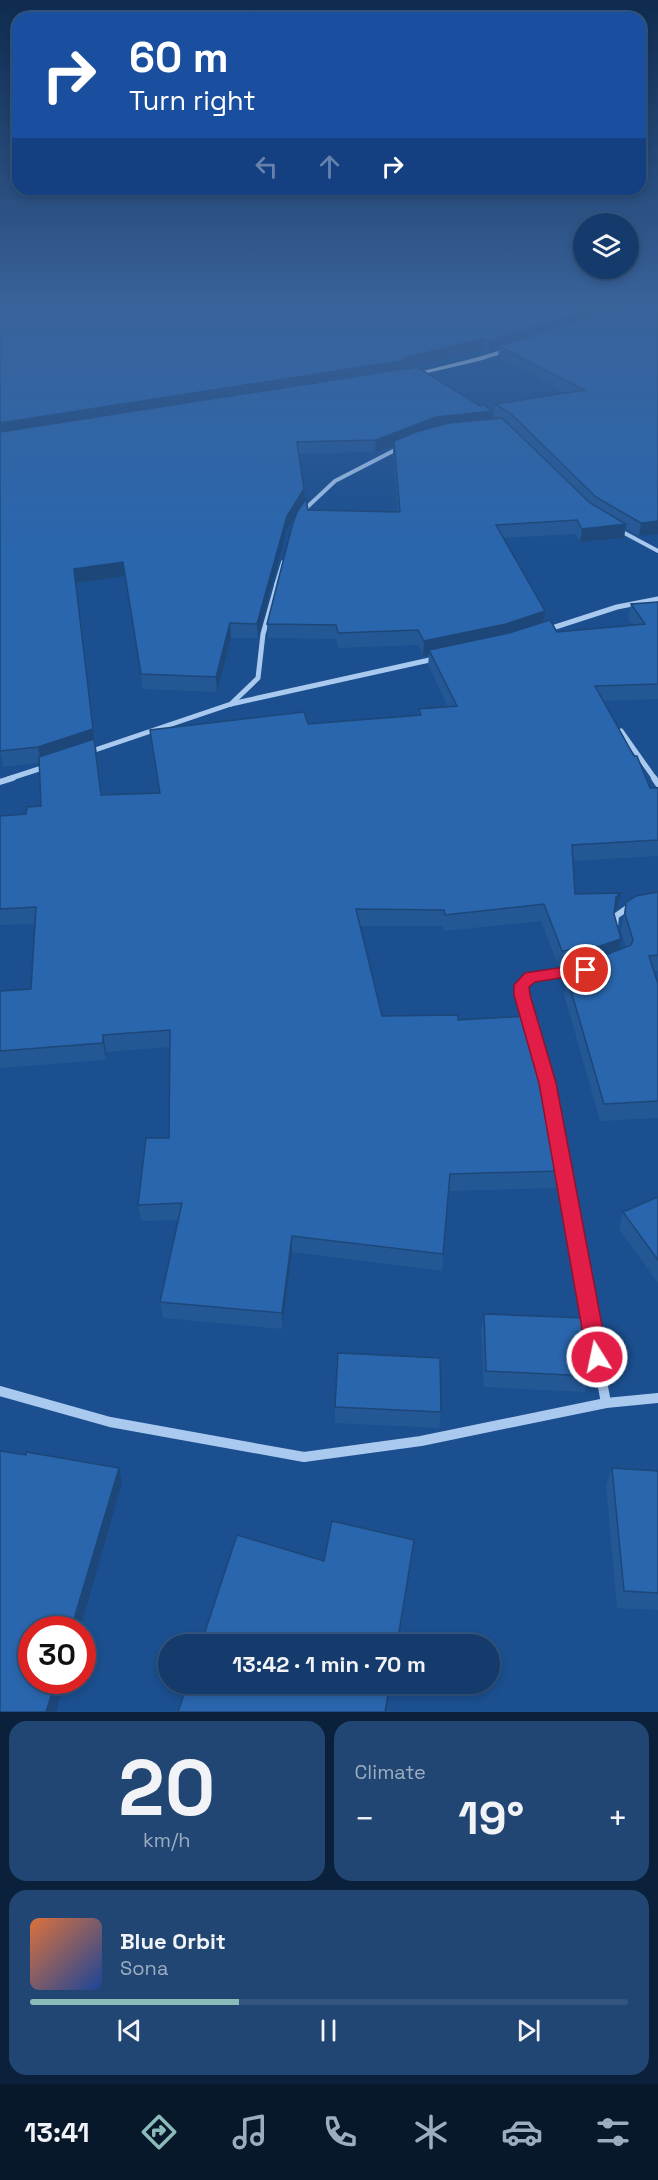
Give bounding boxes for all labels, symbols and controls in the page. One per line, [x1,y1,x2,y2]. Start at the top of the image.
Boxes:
text: 60 m [129,31,229,84]
icon: right [30,36,108,114]
text: Turn right [129,83,256,118]
icon: left [250,150,283,183]
icon: ahead [313,150,346,183]
icon: right [376,150,409,183]
map controls [573,213,639,279]
button: layers [573,213,639,279]
pin [560,944,611,995]
icon: arrive [569,953,602,986]
position arrow [565,1325,629,1389]
speed limit sign: 30 [18,1616,96,1694]
text: 13:42 · 1 min · 70 m [232,1650,426,1678]
text: 20 [118,1738,215,1838]
text: Climate [355,1759,426,1785]
text: 19° [458,1790,524,1847]
text: − [355,1798,375,1840]
text: + [608,1798,628,1840]
text: km/h [143,1827,191,1853]
text: Blue Orbit [120,1927,226,1955]
text: Sona [120,1955,168,1981]
icon: previous [113,2014,146,2047]
icon: pause [312,2014,345,2047]
icon: next [512,2014,545,2047]
icon: directions [138,2111,180,2153]
icon: music [229,2111,271,2153]
icon: phone [319,2111,361,2153]
icon: climate [410,2111,452,2153]
icon: car [501,2111,543,2153]
icon: filters [592,2111,634,2153]
text: 13:41 [24,2115,89,2150]

